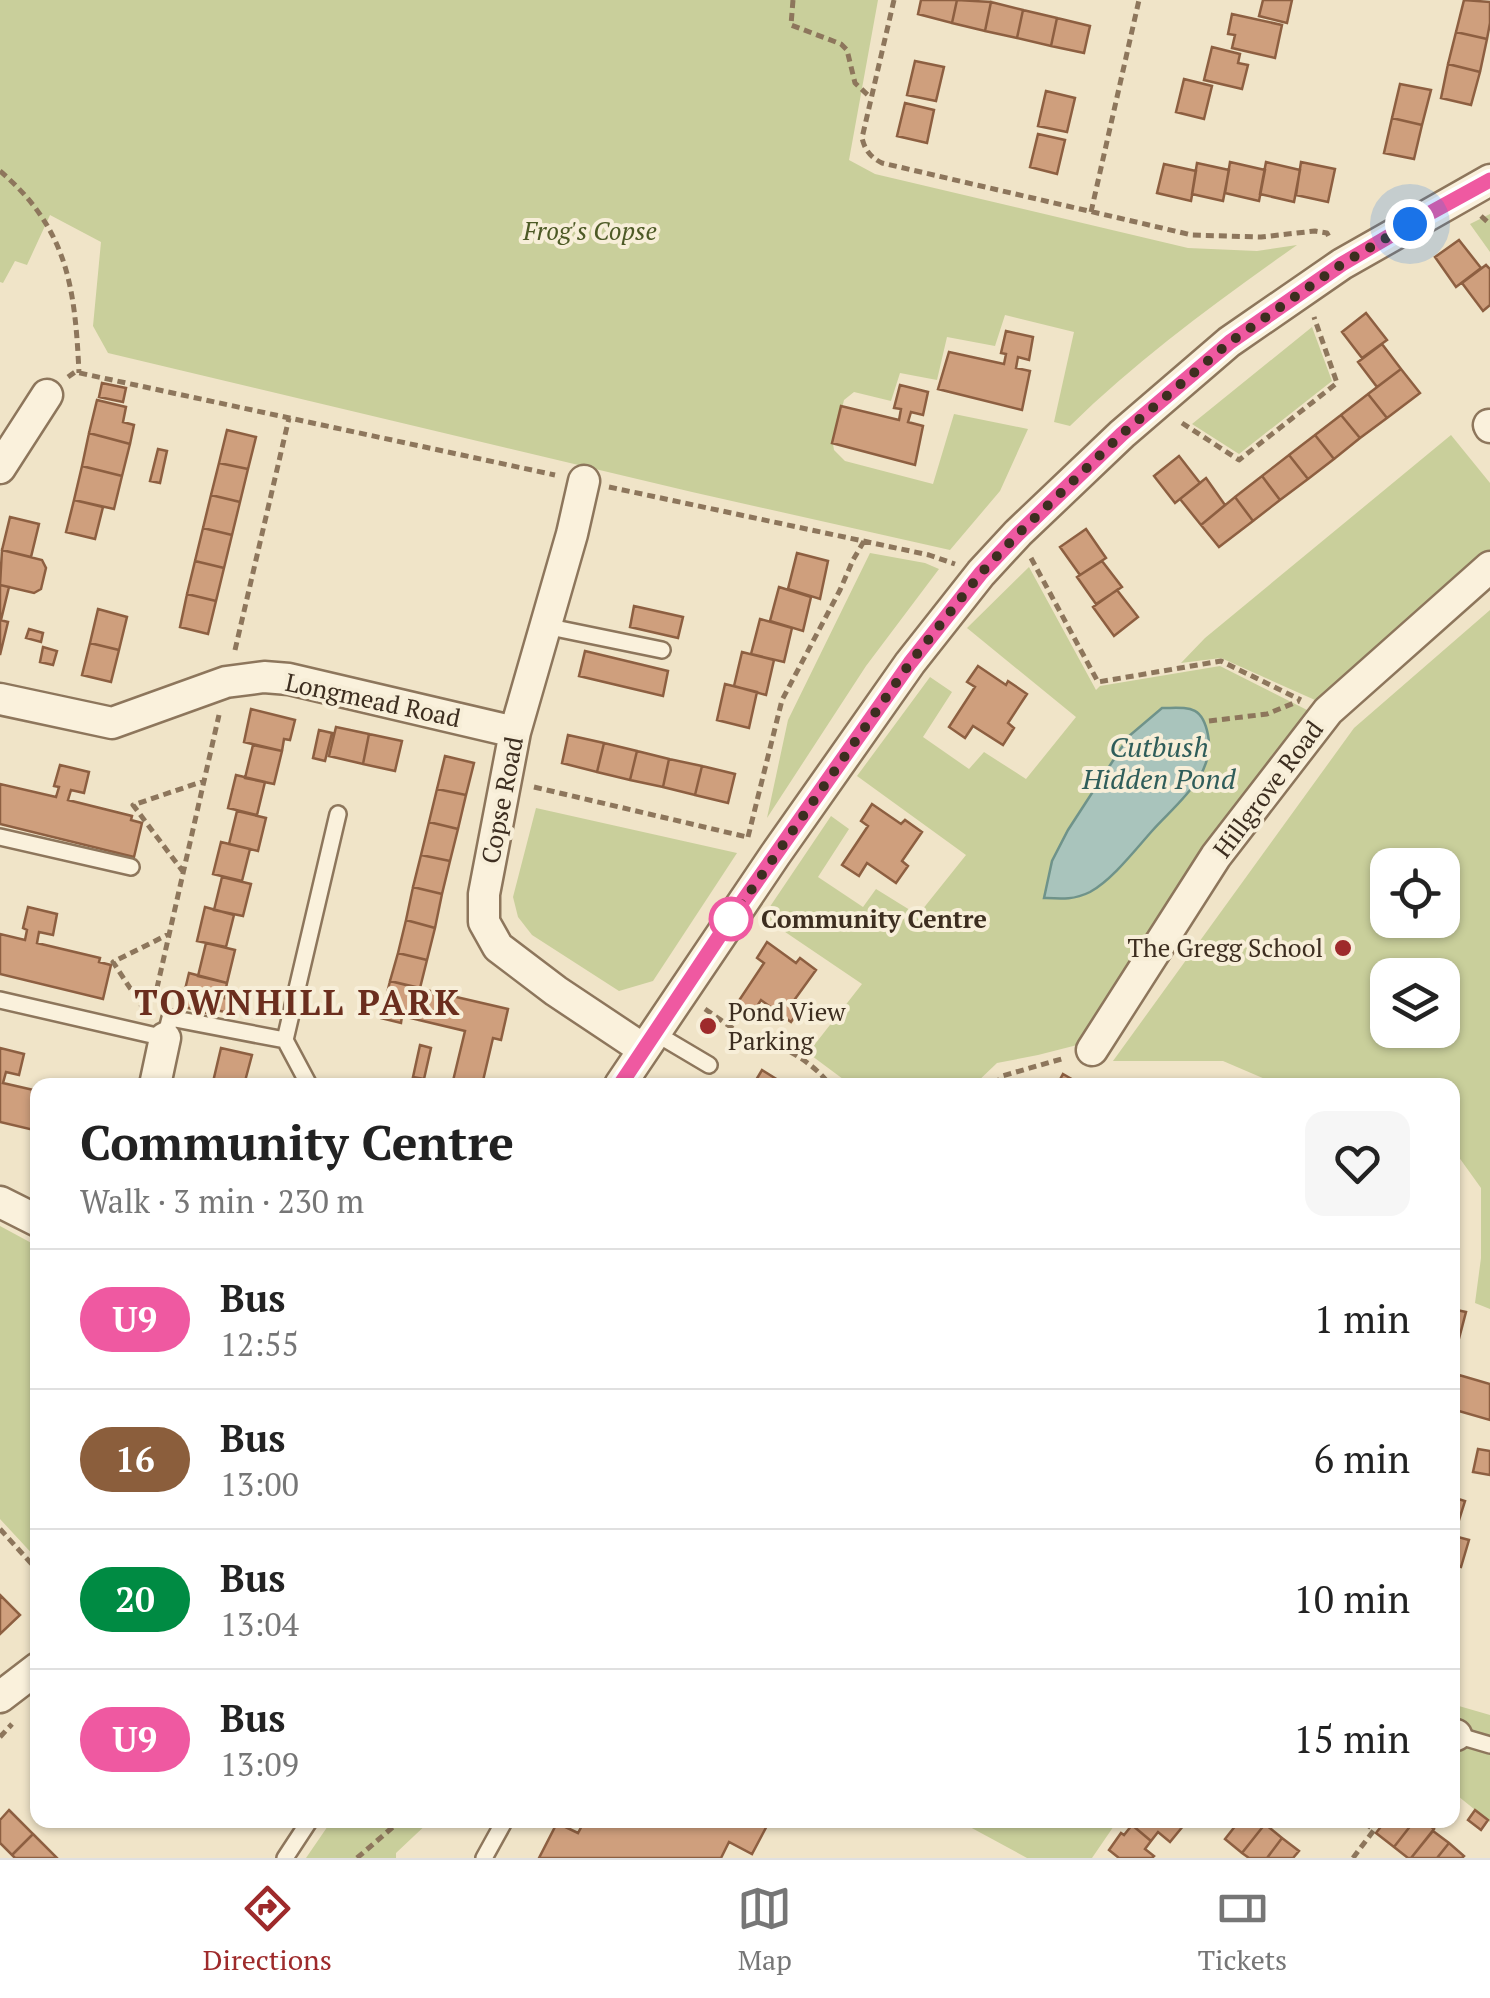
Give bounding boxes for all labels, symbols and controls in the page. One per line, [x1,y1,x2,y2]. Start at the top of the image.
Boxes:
your location [1385,199,1435,249]
park label: Frog's Copse [522,214,657,247]
street label: Longmead Road [283,665,464,734]
street label: Hillgrove Road [1205,713,1330,864]
water label: Cutbush Hidden Pond [1081,728,1237,797]
street label: Copse Road [473,733,530,866]
map controls [1370,848,1460,1048]
button: locate [1370,848,1460,938]
marker: Community Centre [710,898,752,940]
place label: Community Centre [761,902,987,935]
place label: The Gregg School [1128,931,1323,964]
marker: The Gregg School [1332,937,1354,959]
button: layers [1370,958,1460,1048]
district label: TOWNHILL PARK [134,979,462,1025]
place label: Pond View Parking [728,995,846,1057]
marker: Pond View Parking [697,1015,719,1037]
text: Community Centre [80,1110,514,1174]
button: heart [1305,1111,1410,1216]
text: Walk · 3 min · 230 m [80,1180,364,1222]
text: Bus [220,1273,285,1323]
text: 1 min [1314,1294,1410,1344]
text: U9 [113,1296,157,1342]
text: 12:55 [220,1323,299,1365]
text: Bus [220,1413,285,1463]
text: 6 min [1314,1434,1410,1484]
text: 16 [115,1436,155,1482]
text: 13:00 [220,1463,299,1505]
text: Bus [220,1553,285,1603]
text: 10 min [1293,1574,1410,1624]
text: 20 [115,1576,155,1622]
text: 13:04 [220,1603,299,1645]
text: Bus [220,1693,285,1743]
text: 15 min [1293,1714,1410,1764]
text: U9 [113,1716,157,1762]
text: 13:09 [220,1743,299,1785]
tab: Directions [203,1881,332,1978]
tab: Map [737,1881,792,1978]
tab: Tickets [1198,1881,1287,1978]

